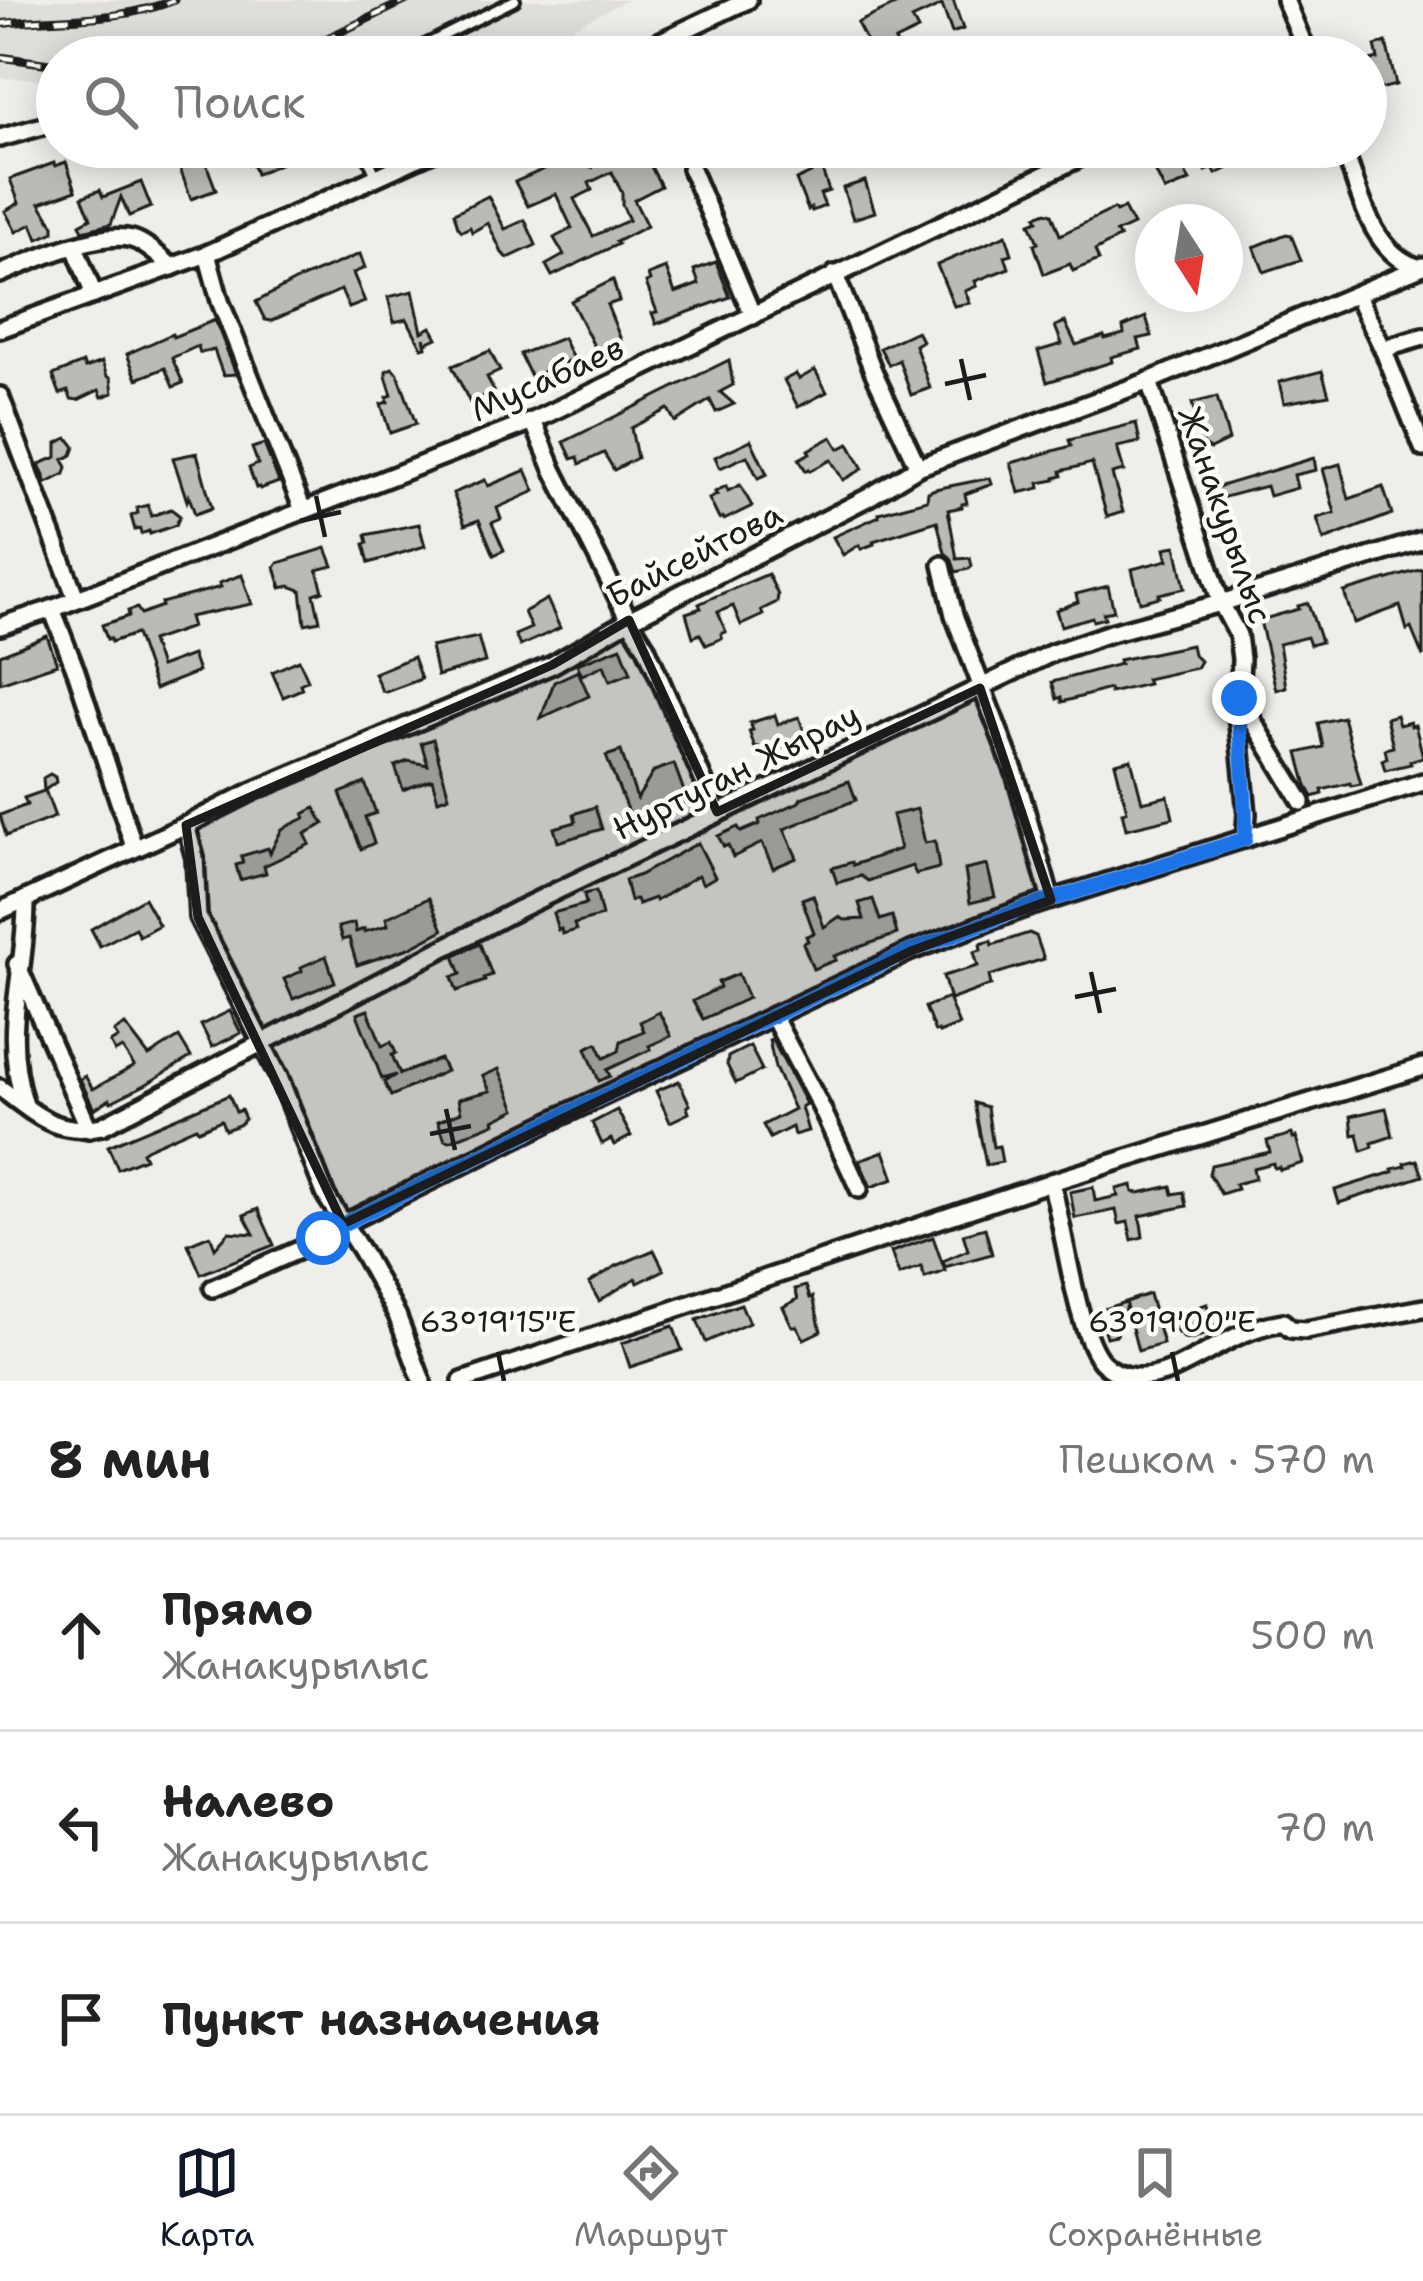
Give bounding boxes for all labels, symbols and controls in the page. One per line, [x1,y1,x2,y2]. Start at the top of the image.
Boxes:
search box [36,36,1387,168]
icon: search [78,69,144,135]
text: Поиск [174,72,305,132]
north arrow [1135,204,1243,312]
street label: Мусабаев [463,325,631,432]
street label: Жанакурылыс [1167,401,1284,630]
street label: Байсейтова [599,491,790,618]
route end [1212,671,1266,725]
street label: Нуртуган Жырау [605,692,867,851]
route start [296,1211,350,1265]
text: 63°19'15"E [420,1301,576,1342]
text: 63°19'00"E [1088,1301,1256,1342]
text: 8 мин [48,1425,212,1493]
text: Пешком · 570 m [1059,1433,1375,1485]
text: Прямо [162,1579,313,1639]
icon: ahead [48,1602,114,1668]
text: 500 m [1250,1609,1375,1661]
text: Жанакурылыс [162,1639,430,1691]
text: Налево [162,1771,335,1831]
icon: left [48,1794,114,1860]
text: 70 m [1274,1801,1375,1853]
text: Жанакурылыс [162,1831,430,1883]
icon: arrive [48,1986,114,2052]
text: Пункт назначения [162,1989,601,2049]
tab: Карта [160,2140,254,2257]
tab: Маршрут [574,2140,728,2257]
tab: Сохранённые [1048,2140,1263,2257]

